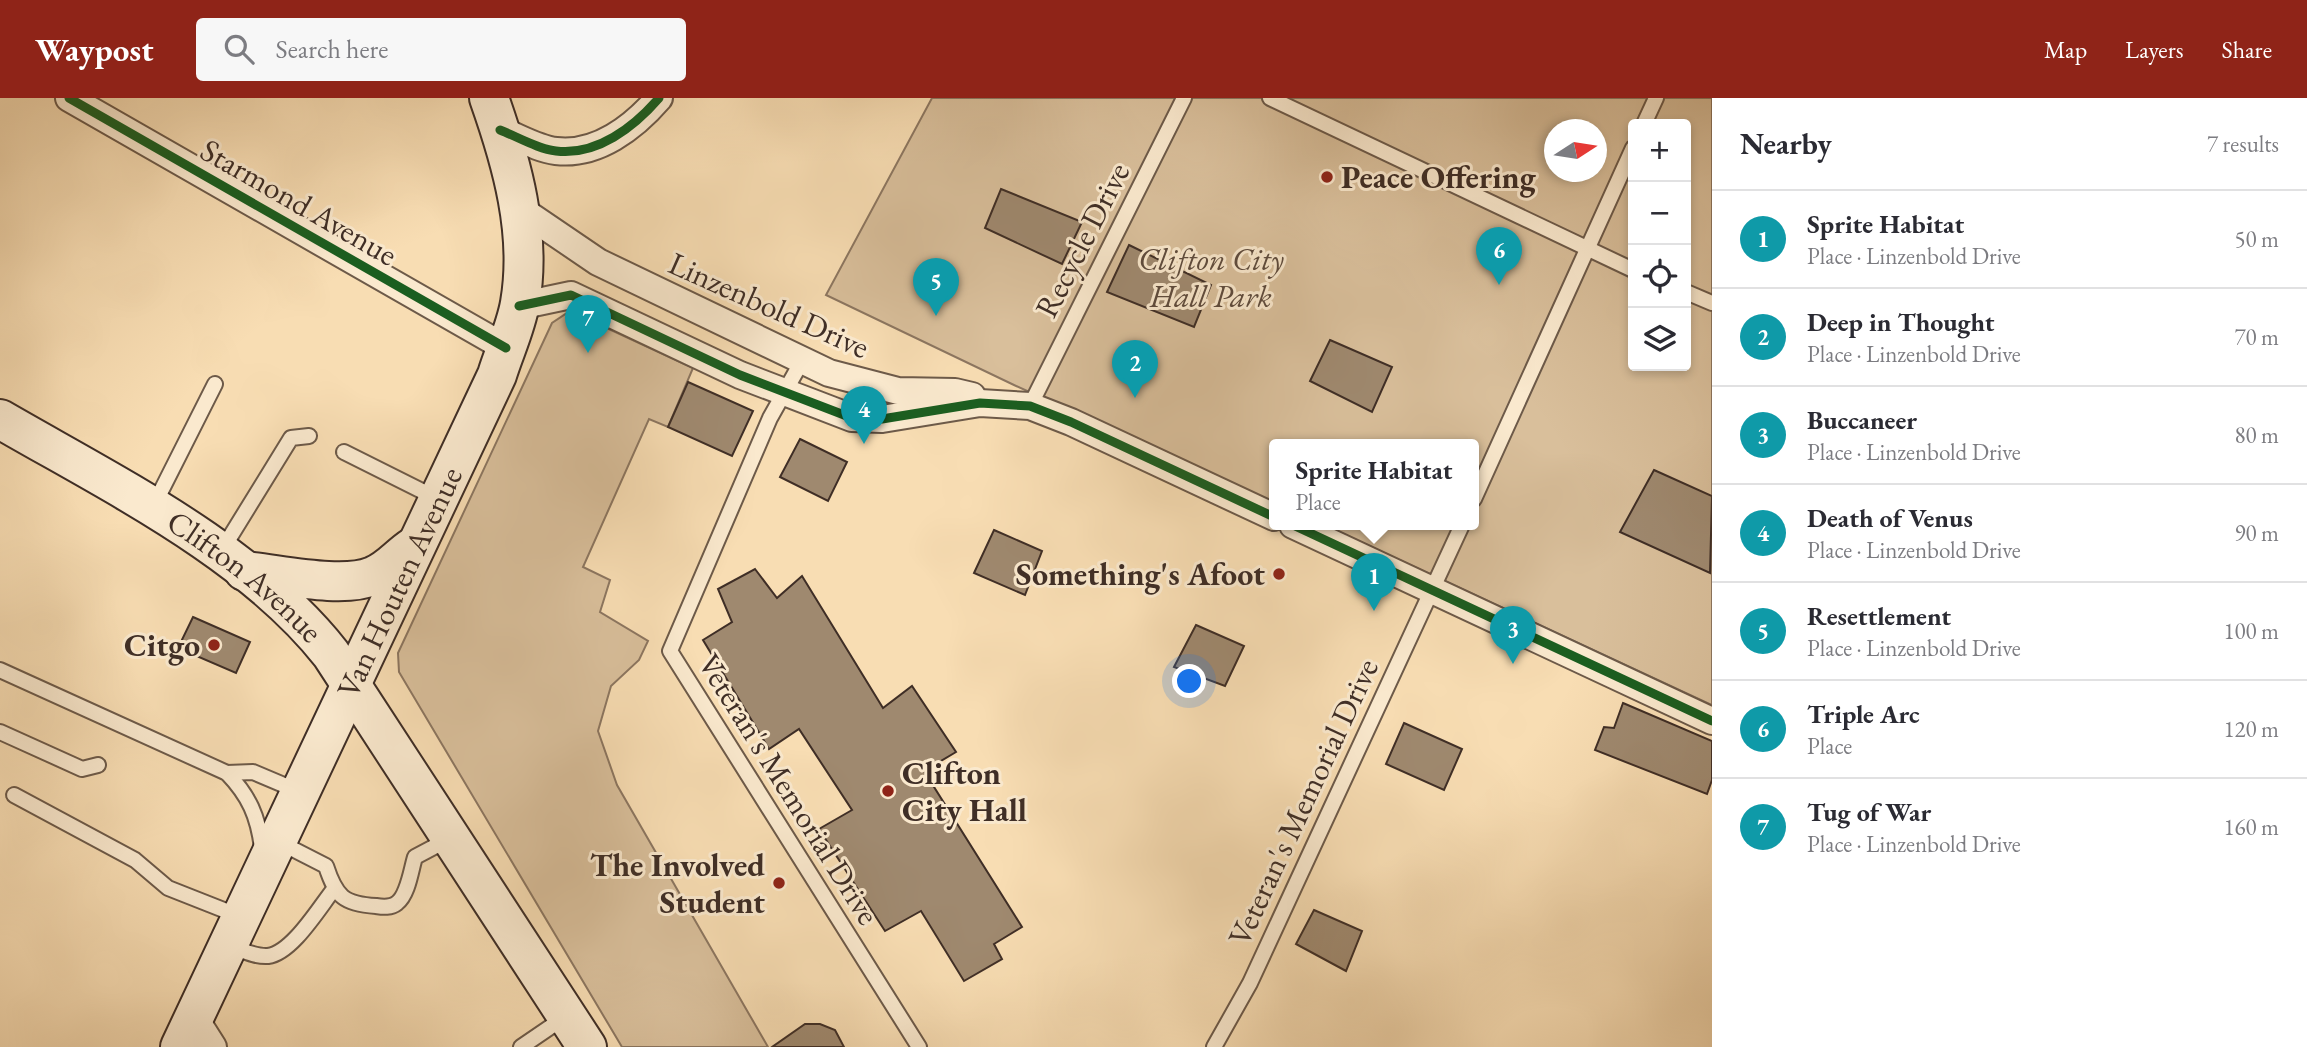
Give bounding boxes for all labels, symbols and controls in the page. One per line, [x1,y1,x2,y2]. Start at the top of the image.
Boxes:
search box [196,18,686,81]
text: Waypost [35,28,154,71]
icon: search [220,30,258,68]
text: Search here [276,32,388,66]
text: Map [2044,34,2087,65]
text: Layers [2125,34,2184,65]
text: Share [2222,34,2272,65]
north arrow [1544,119,1607,182]
map controls [1628,119,1691,371]
button: + [1628,119,1691,182]
text: Nearby [1740,124,1832,163]
street label: Starmond Avenue [193,129,405,275]
text: 7 results [2207,129,2279,159]
street label: Recycle Drive [1025,155,1139,325]
place label: Peace Offering [1341,156,1537,198]
marker: Peace Offering [1319,169,1335,185]
button: − [1628,182,1691,245]
text: Sprite Habitat [1807,207,1964,241]
text: 1 [1757,224,1769,254]
text: 50 m [2234,224,2279,254]
pin: 6 [1476,227,1522,285]
park label: Clifton City Hall Park [1138,238,1284,317]
text: Place · Linzenbold Drive [1807,241,2021,271]
street label: Linzenbold Drive [662,242,876,368]
button: locate [1628,245,1691,308]
pin: 5 [913,258,959,316]
pin: 7 [565,295,611,353]
text: Deep in Thought [1807,305,1994,339]
button: layers [1628,308,1691,371]
text: 2 [1757,322,1769,352]
text: 70 m [2234,322,2279,352]
text: Place · Linzenbold Drive [1807,339,2021,369]
pin: 2 [1112,340,1158,398]
pin: 4 [841,386,887,444]
text: Buccaneer [1807,403,1917,437]
text: 3 [1757,420,1769,450]
text: 80 m [2234,420,2279,450]
text: Place · Linzenbold Drive [1807,437,2021,467]
popup [1269,439,1479,530]
text: Sprite Habitat [1295,453,1453,487]
street label: Van Houten Avenue [327,460,472,704]
text: Place [1295,487,1341,517]
street label: Clifton Avenue [159,500,333,651]
text: Death of Venus [1807,501,1973,535]
text: 4 [1757,518,1769,548]
text: 90 m [2234,518,2279,548]
text: Place · Linzenbold Drive [1807,535,2021,565]
place label: Something's Afoot [1016,553,1265,595]
pin: 1 [1351,553,1397,611]
marker: Something's Afoot [1271,566,1287,582]
text: Resettlement [1807,599,1951,633]
pin: 3 [1490,606,1536,664]
text: 5 [1757,616,1769,646]
text: 100 m [2223,616,2279,646]
place label: Citgo [124,624,200,666]
text: Place · Linzenbold Drive [1807,633,2021,663]
marker: Citgo [206,637,222,653]
street label: Veteran's Memorial Drive [689,646,889,932]
street label: Veteran's Memorial Drive [1218,652,1388,952]
your location [1172,664,1206,698]
text: Triple Arc [1807,697,1920,731]
text: 6 [1757,714,1769,744]
text: 120 m [2223,714,2279,744]
text: Place [1807,731,1852,761]
place label: Clifton City Hall [902,752,1027,831]
marker: Clifton City Hall [880,783,896,799]
text: Tug of War [1807,795,1931,829]
text: 7 [1757,812,1769,842]
text: 160 m [2223,812,2279,842]
text: Place · Linzenbold Drive [1807,829,2021,859]
place label: The Involved Student [590,844,765,923]
marker: The Involved Student [771,875,787,891]

